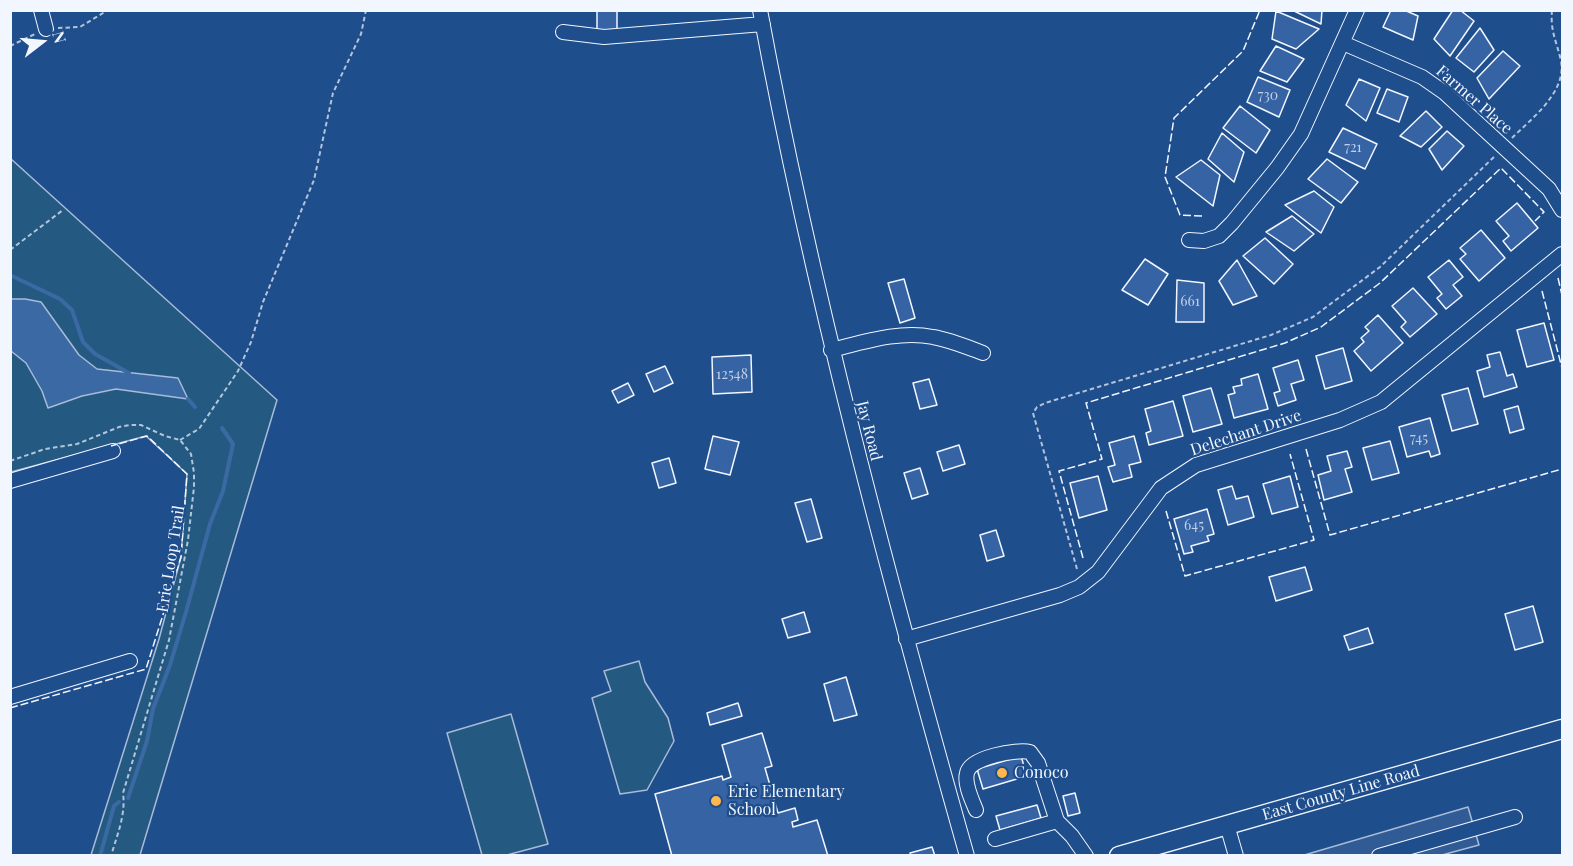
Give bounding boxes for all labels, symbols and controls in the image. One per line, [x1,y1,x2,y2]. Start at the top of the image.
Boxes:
north arrow [12,12,72,72]
text: N [48,28,71,45]
street label: Farmer Place [1432,62,1516,138]
house number: 730 [1258,88,1278,104]
house number: 721 [1344,140,1362,156]
house number: 661 [1180,294,1200,310]
house number: 12548 [716,367,748,383]
street label: Jay Road [852,399,886,463]
street label: Delechant Drive [1188,406,1304,460]
house number: 745 [1410,431,1428,447]
street label: Erie Loop Trail [153,504,189,614]
house number: 645 [1184,518,1204,534]
street label: East County Line Road [1260,761,1422,825]
place label: Conoco [1014,763,1069,783]
marker: Conoco [995,766,1009,780]
place label: Erie Elementary School [728,782,845,820]
marker: Erie Elementary School [709,794,723,808]

